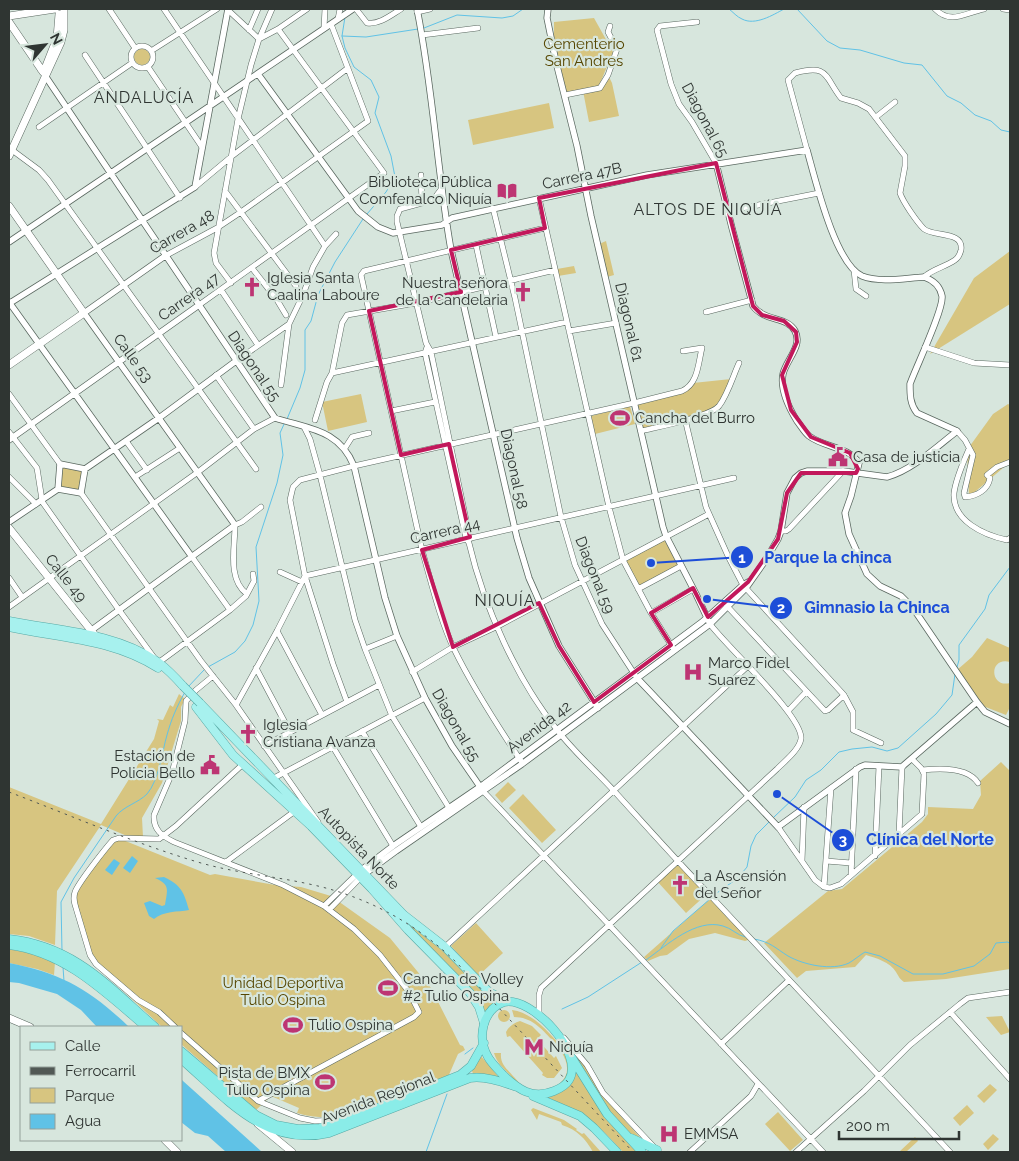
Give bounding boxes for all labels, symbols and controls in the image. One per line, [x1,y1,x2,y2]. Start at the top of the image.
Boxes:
north arrow [20,20,70,70]
text: N [47,30,66,47]
park label: Cementerio San Andres [543,35,625,70]
street label: Diagonal 65 [678,80,732,160]
district label: ANDALUCÍA [94,87,194,107]
street label: Carrera 47B [541,159,623,193]
place label: Biblioteca Pública Comfenalco Niquía [359,173,492,208]
library icon: Biblioteca Pública Comfenalco Niquía [496,180,518,202]
district label: ALTOS DE NIQUÍA [634,199,782,219]
street label: Carrera 48 [146,206,218,258]
street label: Carrera 47 [155,269,223,325]
place label: Iglesia Santa Caalina Laboure [267,269,380,304]
place label: Nuestra señora de la Candelaria [396,274,508,309]
church icon: Iglesia Santa Caalina Laboure [241,276,263,298]
church icon: Nuestra señora de la Candelaria [512,281,534,303]
street label: Diagonal 61 [611,281,647,364]
street label: Diagonal 55 [224,327,284,405]
street label: Calle 53 [109,330,157,386]
sports icon: Cancha del Burro [609,407,631,429]
place label: Cancha del Burro [635,409,755,427]
street label: Diagonal 58 [497,427,531,511]
public building icon: Casa de justicia [827,446,849,468]
place label: Casa de justicia [853,448,960,466]
street label: Carrera 44 [408,514,482,548]
street label: Diagonal 59 [571,534,619,616]
callout: Parque la chinca [730,542,902,573]
text: Parque la chinca [764,548,892,567]
text: 1 [738,549,746,567]
street label: Calle 49 [41,550,91,606]
district label: NIQUÍA [474,590,536,610]
callout: Gimnasio la Chinca [769,592,960,623]
text: Gimnasio la Chinca [804,598,950,617]
text: 2 [777,599,785,617]
place label: Marco Fidel Suarez [708,654,790,689]
hospital icon: Marco Fidel Suarez [682,661,704,683]
street label: Diagonal 55 [428,685,484,765]
street label: Avenida 42 [503,697,575,757]
place label: Iglesia Cristiana Avanza [263,716,376,751]
church icon: Iglesia Cristiana Avanza [237,723,259,745]
place label: Estación de Policia Bello [110,747,195,782]
public building icon: Estación de Policia Bello [199,754,221,776]
street label: Autopista Norte [315,803,403,894]
callout: Clínica del Norte [831,824,1004,855]
text: Clínica del Norte [866,830,994,849]
text: 3 [839,831,847,849]
place label: La Ascensión del Señor [695,867,786,902]
church icon: La Ascensión del Señor [669,874,691,896]
place label: Cancha de Volley #2 Tulio Ospina [403,970,524,1005]
park label: Unidad Deportiva Tulio Ospina [222,974,344,1009]
sports icon: Cancha de Volley #2 Tulio Ospina [377,977,399,999]
sports icon: Tulio Ospina [282,1014,304,1036]
place label: Tulio Ospina [308,1016,393,1034]
legend [20,1026,182,1141]
metro station icon: Niquía [523,1036,545,1058]
text: Calle [65,1037,101,1055]
place label: Niquía [549,1038,593,1056]
text: Ferrocarril [65,1062,137,1080]
place label: Pista de BMX Tulio Ospina [219,1064,311,1099]
street label: Avenida Regional [319,1068,438,1128]
sports icon: Pista de BMX Tulio Ospina [314,1071,336,1093]
text: Parque [65,1087,115,1105]
scale bar [839,1108,959,1140]
text: Agua [65,1112,101,1130]
text: 200 m [846,1117,890,1135]
hospital icon: EMMSA [658,1123,680,1145]
place label: EMMSA [684,1125,739,1143]

